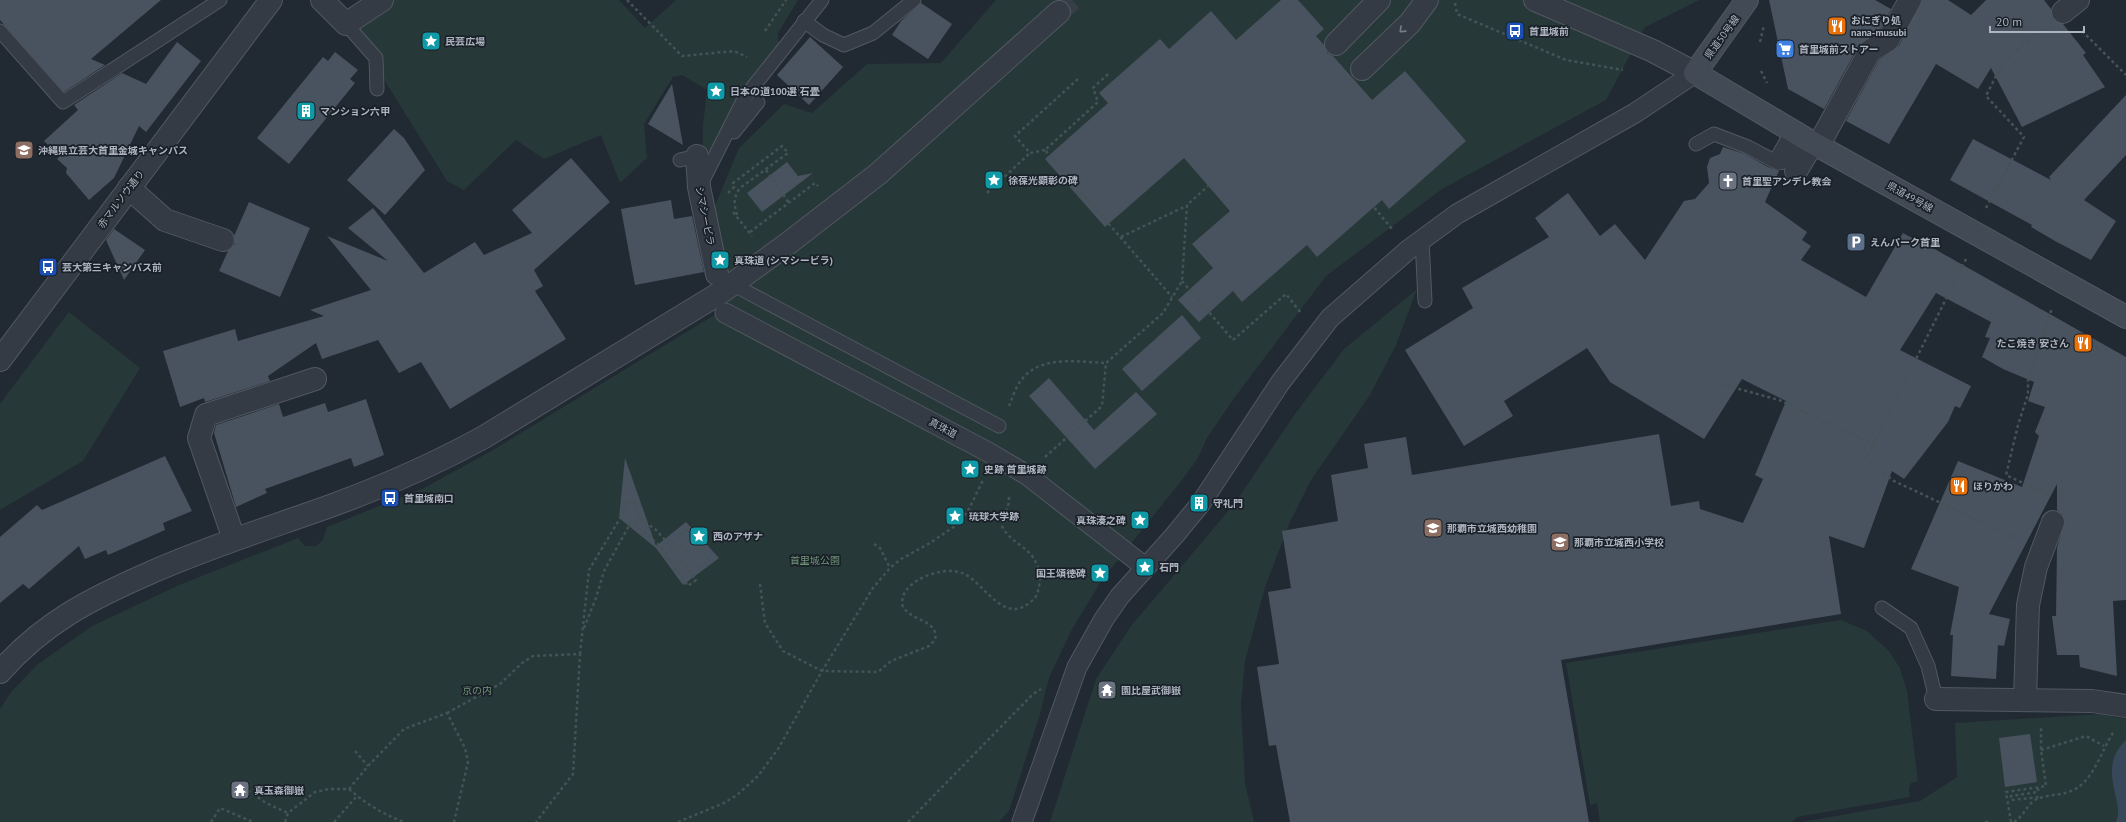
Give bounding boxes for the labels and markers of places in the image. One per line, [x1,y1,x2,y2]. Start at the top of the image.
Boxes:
place label: おにぎり処 nana-musubi [1851,14,1907,39]
restaurant icon: おにぎり処 nana-musubi [1826,15,1848,37]
bus stop icon: 首里城前 [1504,20,1526,42]
place label: 首里城前 [1529,25,1569,38]
place icon: 民芸広場 [420,30,442,52]
place label: 民芸広場 [445,35,485,48]
supermarket icon: 首里城前ストアー [1774,38,1796,60]
place label: 首里城前ストアー [1799,43,1878,56]
place icon: 日本の道100選 石畳 [705,80,727,102]
place label: 日本の道100選 石畳 [730,85,821,98]
building icon: マンション六甲 [295,100,317,122]
place label: マンション六甲 [320,105,390,118]
school or university icon: 沖縄県立芸大首里金城キャンパス [13,139,35,161]
place label: 沖縄県立芸大首里金城キャンパス [38,144,188,157]
place icon: 徐葆光顕彰の碑 [983,169,1005,191]
church icon: 首里聖アンデレ教会 [1717,170,1739,192]
place label: 徐葆光顕彰の碑 [1008,174,1078,187]
place label: 首里聖アンデレ教会 [1742,175,1832,188]
parking icon: えんパーク首里 [1845,231,1867,253]
place label: えんパーク首里 [1870,236,1940,249]
place icon: 真珠道 (シマシービラ) [709,249,731,271]
place label: 真珠道 (シマシービラ) [734,254,833,267]
bus stop icon: 芸大第三キャンパス前 [37,256,59,278]
place label: 芸大第三キャンパス前 [62,261,162,274]
restaurant icon: たこ焼き 安さん [2072,332,2094,354]
place label: たこ焼き 安さん [1996,337,2069,350]
place icon: 史跡 首里城跡 [959,458,981,480]
place label: 史跡 首里城跡 [984,463,1047,476]
restaurant icon: ほりかわ [1948,475,1970,497]
place label: ほりかわ [1973,480,2013,493]
bus stop icon: 首里城南口 [379,487,401,509]
place label: 首里城南口 [404,492,454,505]
building icon: 守礼門 [1188,492,1210,514]
place label: 守礼門 [1213,497,1243,510]
place icon: 琉球大学跡 [944,505,966,527]
place icon: 真珠湊之碑 [1129,509,1151,531]
place label: 琉球大学跡 [968,510,1019,523]
place label: 真珠湊之碑 [1076,514,1126,527]
school or university icon: 那覇市立城西幼稚園 [1422,517,1444,539]
place label: 那覇市立城西幼稚園 [1447,522,1537,535]
place icon: 西のアザナ [688,525,710,547]
place label: 西のアザナ [713,530,763,543]
school or university icon: 那覇市立城西小学校 [1549,531,1571,553]
place label: 那覇市立城西小学校 [1574,536,1664,549]
place icon: 石門 [1134,556,1156,578]
place label: 石門 [1159,561,1179,574]
place icon: 国王頌徳碑 [1089,562,1111,584]
place label: 国王頌徳碑 [1036,567,1086,580]
temple icon: 園比屋武御嶽 [1096,679,1118,701]
place label: 園比屋武御嶽 [1121,684,1181,697]
temple icon: 真玉森御嶽 [229,779,251,801]
place label: 真玉森御嶽 [254,784,304,797]

